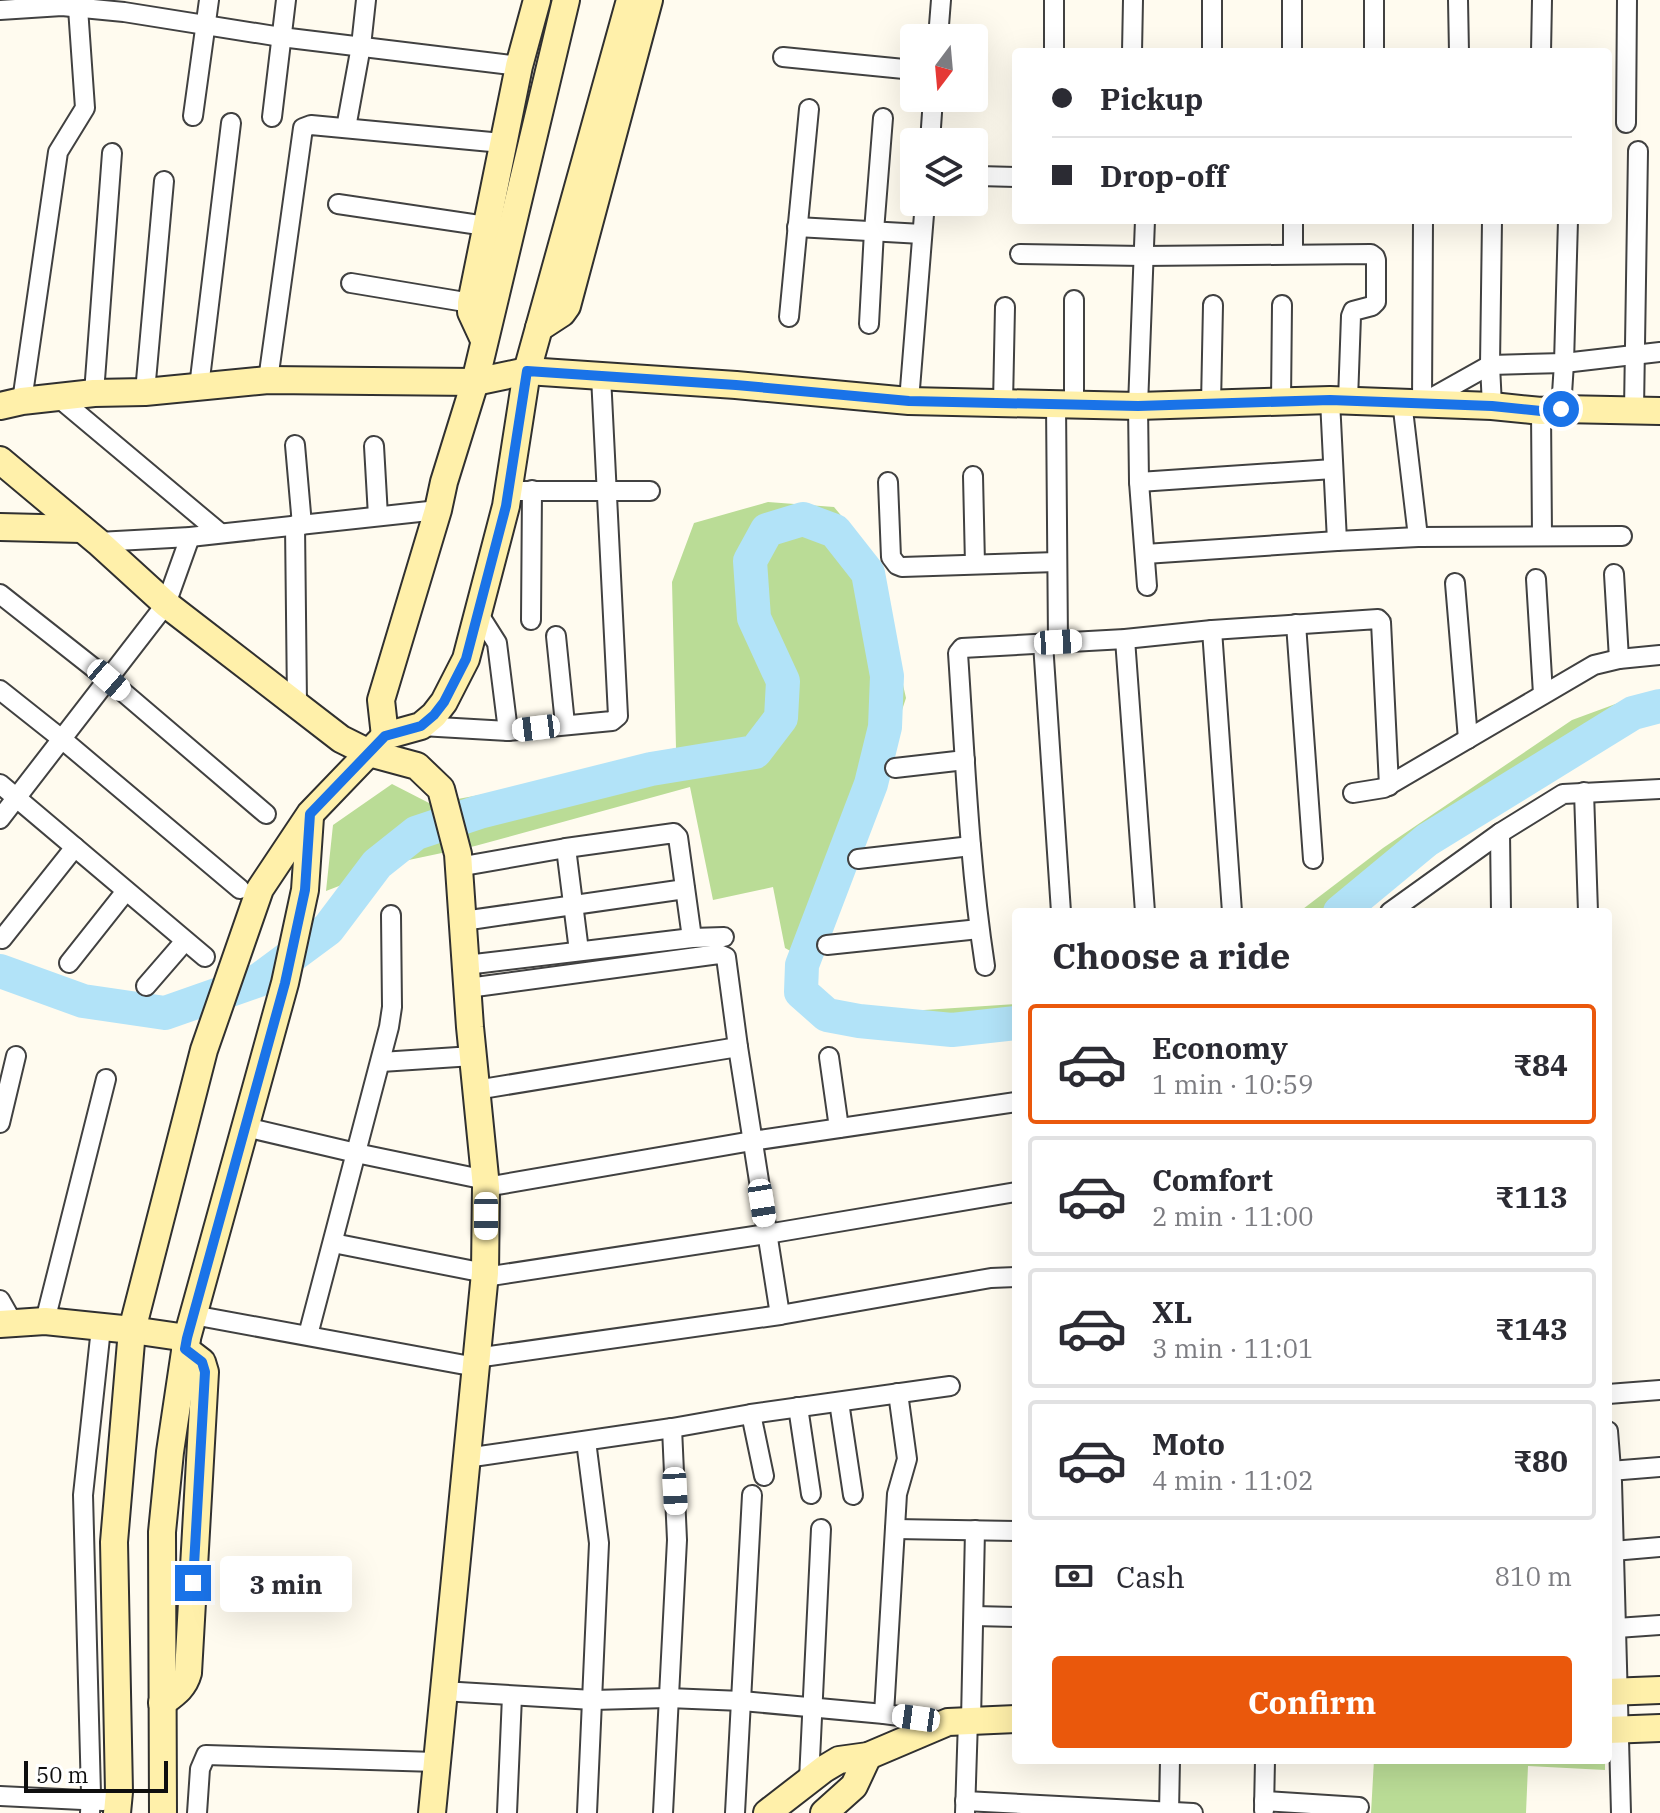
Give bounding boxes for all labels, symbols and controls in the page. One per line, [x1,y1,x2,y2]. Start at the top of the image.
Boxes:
north arrow [900,24,988,112]
map controls [900,24,988,216]
text: Pickup [1100,79,1203,118]
button: layers [900,128,988,216]
text: Drop-off [1100,156,1228,195]
route start [1543,391,1579,427]
car [1033,629,1083,655]
car [83,655,135,705]
car [511,713,561,743]
text: Choose a ride [1052,932,1291,979]
icon: car [1056,1028,1128,1100]
text: Economy [1152,1028,1288,1067]
text: ₹84 [1513,1045,1568,1084]
text: 1 min · 10:59 [1152,1067,1314,1101]
icon: car [1056,1160,1128,1232]
text: Comfort [1152,1160,1273,1199]
car [746,1177,778,1229]
text: ₹113 [1495,1177,1568,1216]
car [474,1192,498,1240]
text: 2 min · 11:00 [1152,1199,1314,1233]
icon: car [1056,1292,1128,1364]
text: XL [1152,1292,1192,1331]
text: ₹143 [1495,1309,1568,1348]
text: 3 min · 11:01 [1152,1331,1314,1365]
icon: car [1056,1424,1128,1496]
text: Moto [1152,1424,1225,1463]
text: ₹80 [1513,1441,1568,1480]
text: 4 min · 11:02 [1152,1463,1314,1497]
car [662,1466,688,1516]
icon: cash [1052,1554,1096,1598]
callout: 3 min [221,1555,353,1611]
text: Cash [1116,1557,1185,1596]
text: 810 m [1494,1559,1572,1593]
route end [175,1565,211,1601]
text: 3 min [250,1567,322,1601]
button: Confirm [1052,1656,1572,1748]
car [891,1703,941,1733]
scale bar [24,1757,168,1793]
text: 50 m [36,1760,88,1789]

